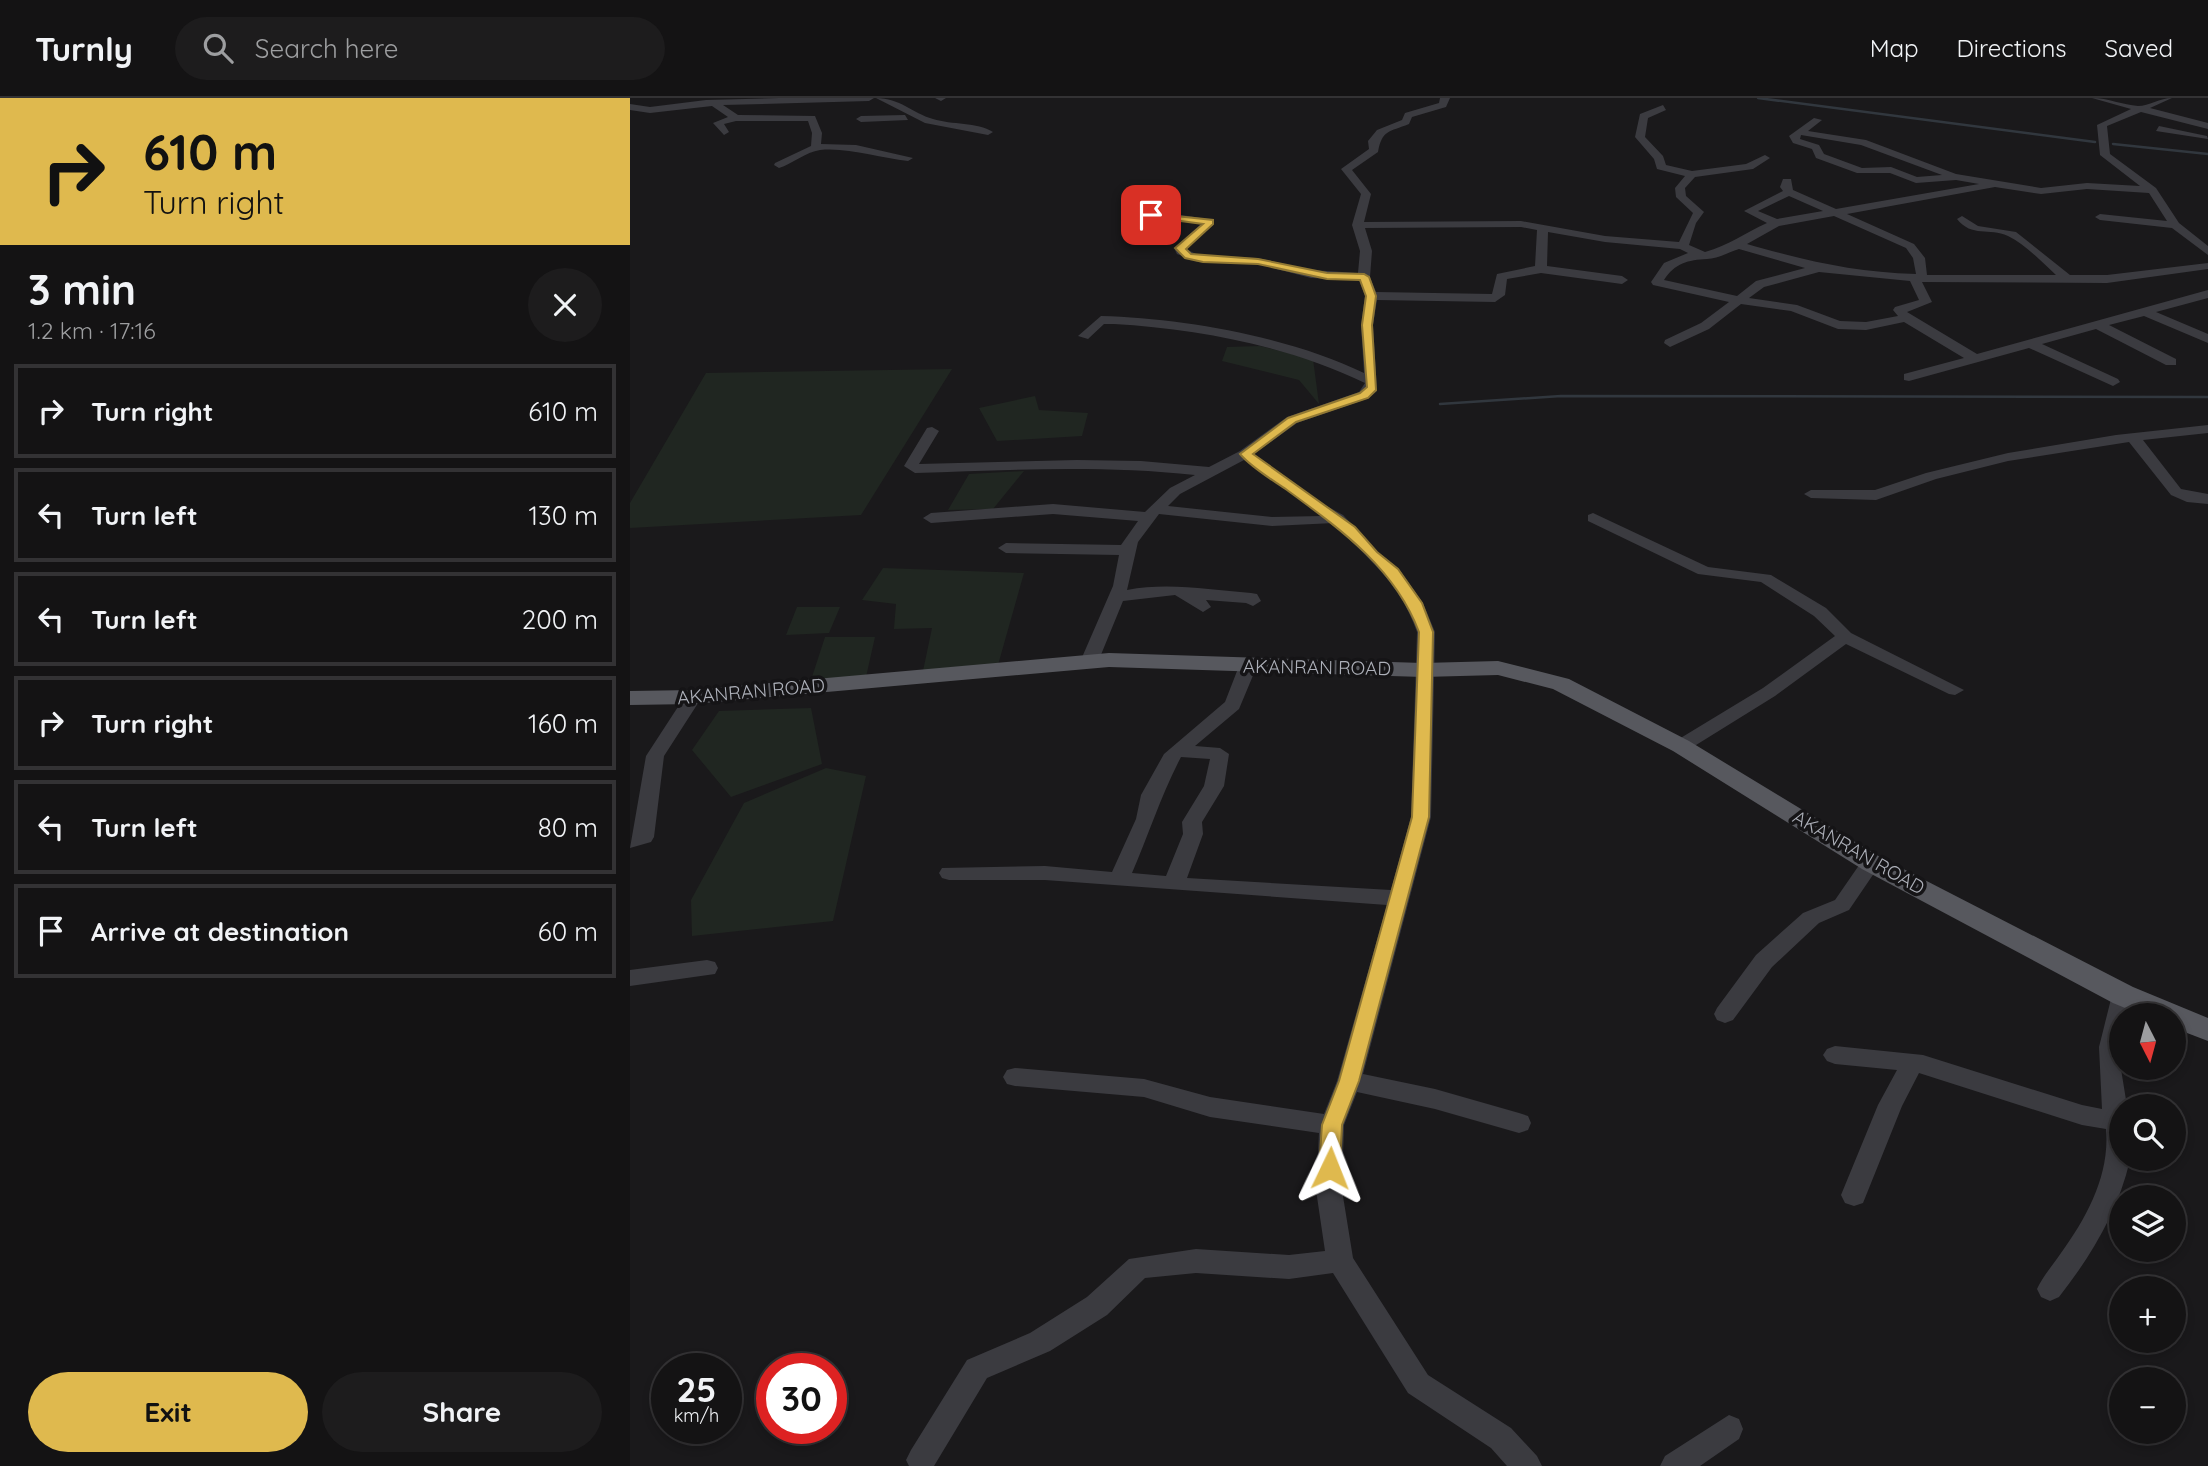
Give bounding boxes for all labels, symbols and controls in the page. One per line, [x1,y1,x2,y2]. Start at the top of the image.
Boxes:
search box [175,17,665,80]
text: Turnly [35,28,133,69]
icon: search [199,29,237,67]
text: Search here [255,32,398,65]
text: Map [1870,33,1919,63]
text: Directions [1957,33,2067,63]
text: Saved [2105,33,2173,63]
text: 610 m [143,121,277,182]
icon: right [28,126,119,217]
text: Turn right [143,182,284,222]
pin [1121,185,1181,245]
icon: arrive [1132,196,1170,234]
text: 3 min [28,263,136,316]
button: close [528,268,602,342]
text: 1.2 km · 17:16 [28,316,156,345]
icon: right [32,392,70,430]
text: Turn right [91,395,213,428]
text: 610 m [528,395,598,428]
icon: left [32,496,70,534]
text: Turn left [91,499,198,532]
text: 130 m [528,499,598,532]
icon: left [32,600,70,638]
text: Turn left [91,603,198,636]
text: 200 m [522,603,598,636]
street label: AKANRAN ROAD [1243,654,1391,680]
street label: AKANRAN ROAD [676,673,826,709]
icon: right [32,704,70,742]
text: Turn right [91,707,213,740]
text: 160 m [528,707,598,740]
street label: AKANRAN ROAD [1789,805,1929,899]
icon: left [32,808,70,846]
text: Turn left [91,811,198,844]
text: 80 m [538,811,598,844]
icon: arrive [32,912,70,950]
text: Arrive at destination [91,915,349,948]
text: 60 m [538,915,598,948]
north arrow [2109,1003,2186,1080]
map controls [2109,1003,2186,1444]
button: search [2109,1094,2186,1171]
position arrow [1293,1131,1367,1205]
button: layers [2109,1185,2186,1262]
button: + [2109,1276,2186,1353]
speed limit sign: 30 [756,1353,847,1444]
text: 25 [676,1367,717,1411]
button: − [2109,1367,2186,1444]
button: Exit [28,1372,308,1452]
button: Share [322,1372,602,1452]
text: km/h [674,1404,719,1427]

